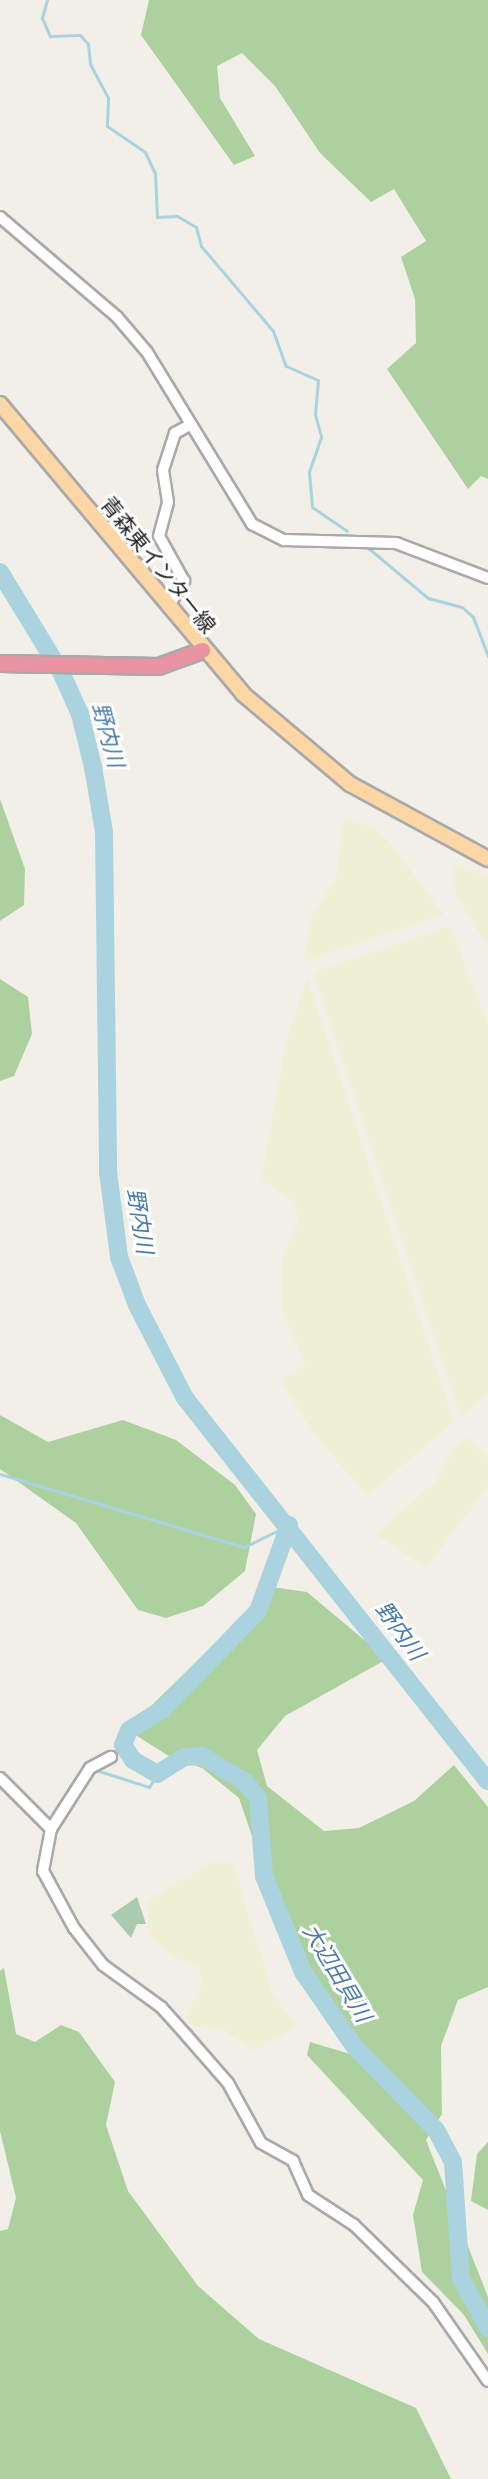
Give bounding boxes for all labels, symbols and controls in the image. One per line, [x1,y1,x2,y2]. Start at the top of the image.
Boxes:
street label: 青森東インター線 [95,492,221,638]
water label: 野内川 [87,700,129,770]
water label: 野内川 [122,1186,158,1256]
water label: 野内川 [370,1597,430,1665]
water label: 大辺田貝川 [297,1919,377,2027]

